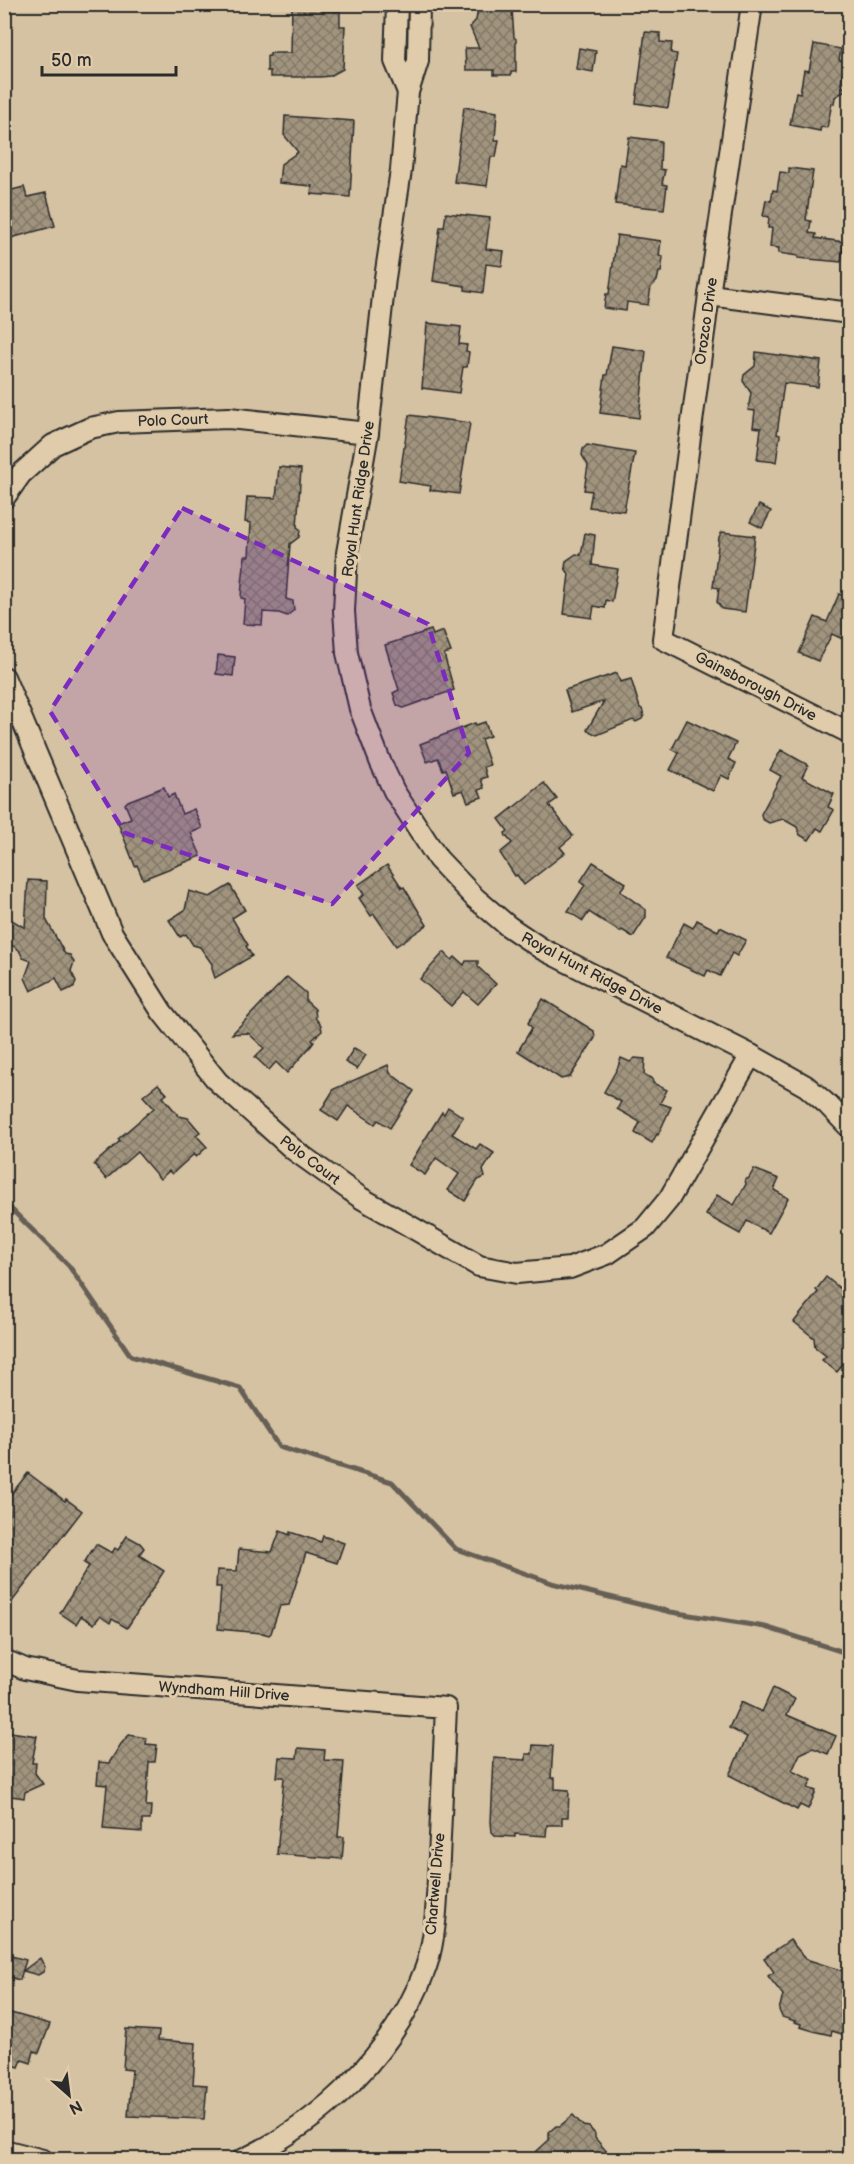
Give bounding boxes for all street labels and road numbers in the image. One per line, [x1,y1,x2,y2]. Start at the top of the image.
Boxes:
street label: Orozco Drive [691,276,722,366]
street label: Polo Court [137,410,209,431]
street label: Royal Hunt Ridge Drive [338,420,379,578]
street label: Gainsborough Drive [692,648,820,725]
street label: Royal Hunt Ridge Drive [518,928,666,1019]
street label: Polo Court [276,1132,344,1190]
street label: Wyndham Hill Drive [158,1677,290,1706]
street label: Chartwell Drive [422,1832,449,1936]

